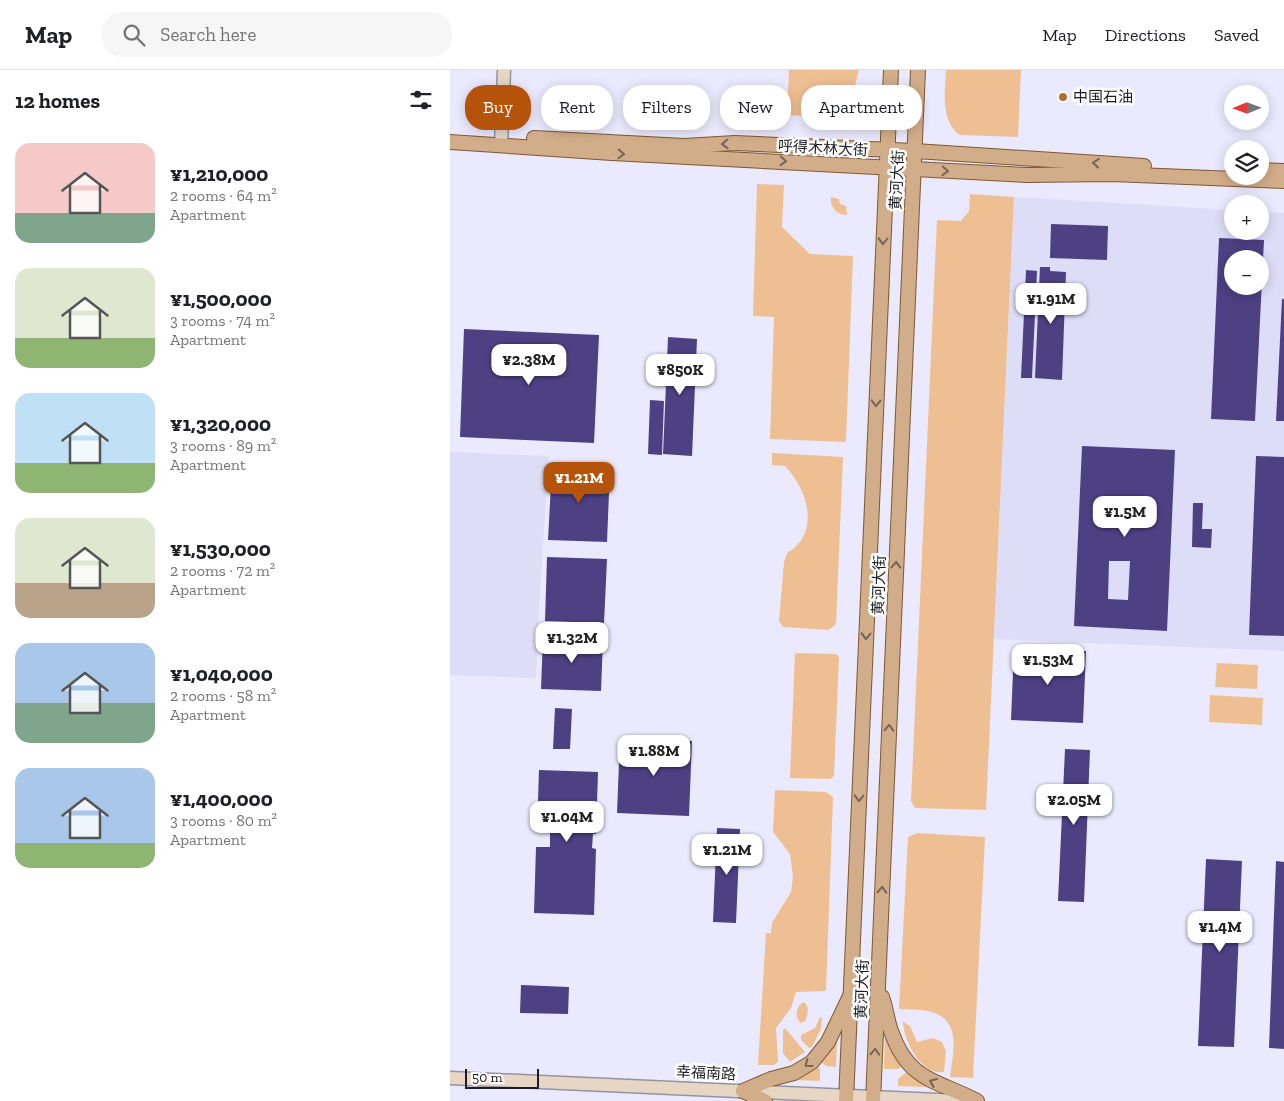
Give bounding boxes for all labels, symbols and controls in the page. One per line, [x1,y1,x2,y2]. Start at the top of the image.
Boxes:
search box [102,12,452,57]
text: Map [25,20,72,49]
icon: search [120,21,148,49]
text: Search here [160,23,257,46]
text: Map [1042,24,1077,46]
text: Directions [1105,24,1186,46]
text: Saved [1214,24,1259,46]
chip: Buy [465,85,531,130]
chip: Rent [541,85,613,130]
chip: Filters [623,85,710,130]
chip: New [720,85,791,130]
chip: Apartment [801,85,922,130]
north arrow [1224,85,1269,130]
map controls [1224,85,1269,295]
icon: filters [407,86,435,114]
text: 12 homes [15,88,100,113]
place label: 中国石油 [1073,88,1133,106]
marker: 中国石油 [1057,91,1069,103]
street label: 呼得木林大街 [778,137,868,159]
one-way arrow [720,138,728,149]
button: layers [1224,140,1269,185]
one-way arrow [617,148,625,159]
street label: 黄河大街 [886,150,908,210]
one-way arrow [779,156,787,167]
one-way arrow [1092,157,1100,168]
text: ¥1,210,000 [170,161,268,186]
icon: home [55,163,115,223]
one-way arrow [942,165,950,176]
text: 2 rooms · 64 m² [170,186,277,205]
button: + [1224,195,1269,240]
text: Apartment [170,205,246,224]
one-way arrow [877,237,888,245]
button: − [1224,250,1269,295]
pin: ¥1.91M [1010,282,1092,325]
text: ¥1,500,000 [170,286,272,311]
icon: home [55,288,115,348]
text: ¥1.91M [1026,289,1076,308]
text: 3 rooms · 74 m² [170,311,275,330]
text: Apartment [170,330,246,349]
pin: ¥2.38M [488,344,570,386]
text: ¥2.38M [502,350,556,369]
pin: ¥850K [645,354,715,396]
text: ¥850K [657,360,703,379]
one-way arrow [870,400,881,408]
text: ¥1,320,000 [170,411,271,436]
icon: home [55,413,115,473]
text: 3 rooms · 89 m² [170,436,276,455]
text: Apartment [170,455,246,474]
pin: ¥1.21M [538,462,620,504]
text: ¥1.21M [554,468,604,487]
pin: ¥1.5M [1090,496,1160,538]
text: ¥1.5M [1104,502,1146,521]
text: ¥1,530,000 [170,536,271,561]
icon: home [55,538,115,598]
street label: 黄河大街 [869,555,889,615]
text: 2 rooms · 72 m² [170,561,275,580]
one-way arrow [891,561,902,569]
text: Apartment [170,580,246,599]
pin: ¥1.32M [531,622,613,664]
text: ¥1.32M [546,628,598,647]
one-way arrow [861,632,871,640]
pin: ¥1.53M [1007,644,1089,686]
text: ¥1.53M [1023,650,1073,669]
text: ¥1,040,000 [170,661,273,686]
icon: home [55,663,115,723]
text: 2 rooms · 58 m² [170,686,276,705]
text: Apartment [170,705,246,724]
one-way arrow [884,723,895,731]
pin: ¥1.88M [613,734,695,777]
text: ¥1.88M [628,741,680,760]
pin: ¥2.05M [1033,784,1115,826]
text: ¥1,400,000 [170,786,273,811]
icon: home [55,788,115,848]
text: ¥2.05M [1047,790,1101,809]
one-way arrow [854,794,865,802]
pin: ¥1.04M [526,800,608,843]
text: ¥1.04M [541,807,593,826]
text: 3 rooms · 80 m² [170,811,277,830]
text: Apartment [170,830,246,849]
pin: ¥1.21M [686,834,768,876]
text: ¥1.21M [702,840,752,859]
one-way arrow [877,886,888,894]
pin: ¥1.4M [1185,910,1255,953]
text: ¥1.4M [1198,917,1242,936]
street label: 黄河大街 [852,959,872,1019]
one-way arrow [870,1048,881,1056]
one-way arrow [805,1059,814,1067]
street label: 幸福南路 [676,1062,736,1084]
scale bar [465,1066,539,1089]
text: 50 m [472,1069,503,1086]
one-way arrow [929,1077,938,1088]

